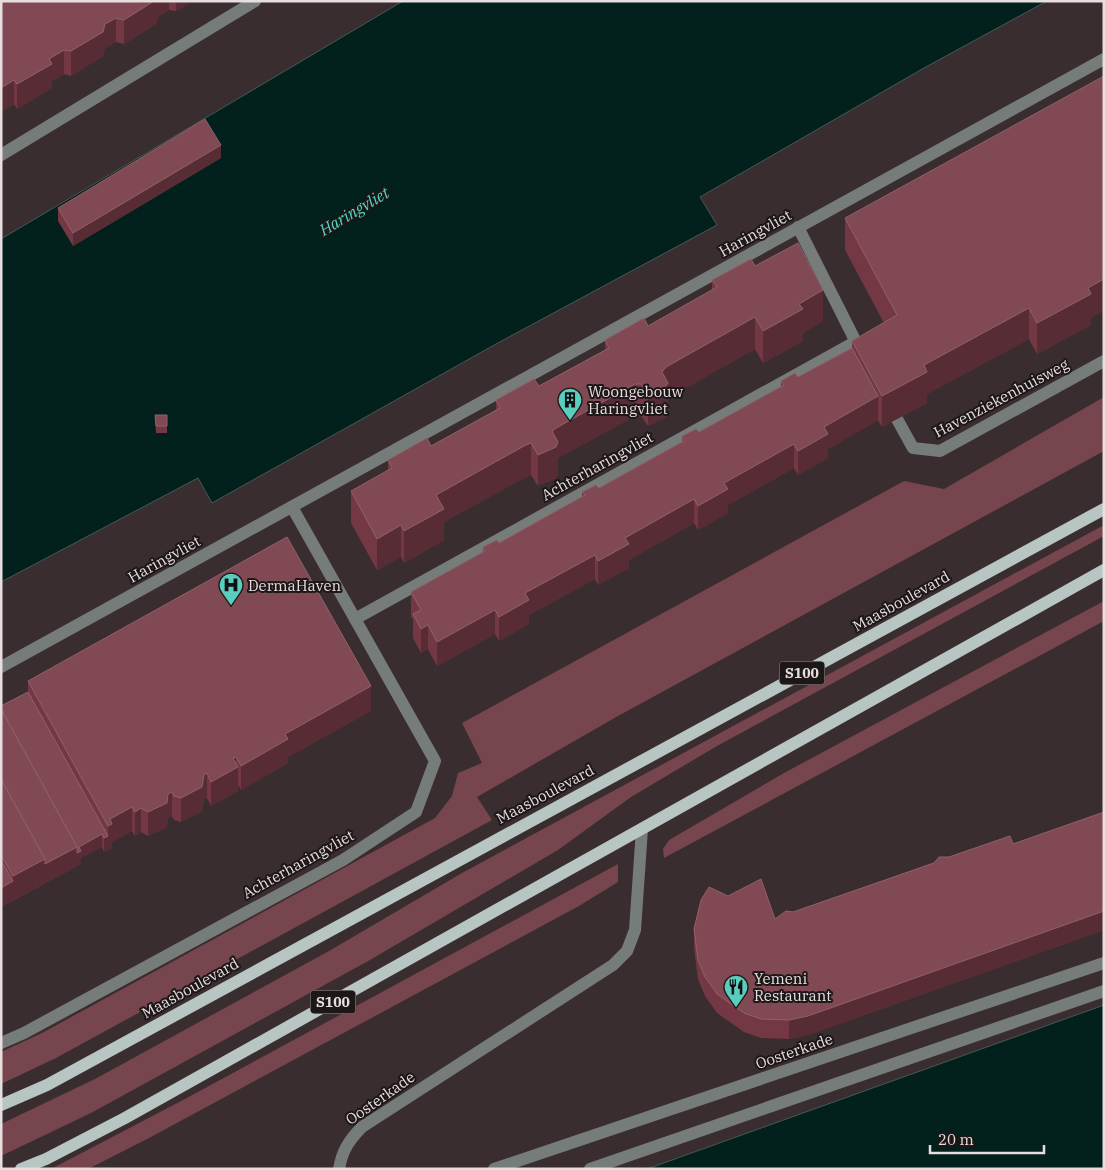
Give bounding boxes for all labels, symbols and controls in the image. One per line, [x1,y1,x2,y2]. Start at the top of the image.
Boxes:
water label: Haringvliet [315,182,394,240]
street label: Haringvliet [715,205,795,261]
street label: Havenziekenhuisweg [930,354,1072,442]
place label: Woongebouw Haringvliet [588,382,683,418]
building icon: Woongebouw Haringvliet [557,387,583,421]
street label: Achterharingvliet [538,427,656,505]
street label: Haringvliet [124,531,204,587]
street label: Maasboulevard [849,567,953,635]
hospital icon: DermaHaven [218,572,244,606]
place label: DermaHaven [248,576,341,595]
road number: S100 [780,661,824,684]
street label: Maasboulevard [493,760,597,828]
street label: Achterharingvliet [239,825,357,903]
street label: Maasboulevard [138,954,242,1022]
place label: Yemeni Restaurant [754,969,832,1005]
restaurant icon: Yemeni Restaurant [723,974,749,1008]
road number: S100 [310,990,356,1014]
street label: Oosterkade [753,1029,835,1073]
street label: Oosterkade [342,1067,418,1129]
scale bar [930,1122,1044,1154]
text: 20 m [938,1130,974,1149]

